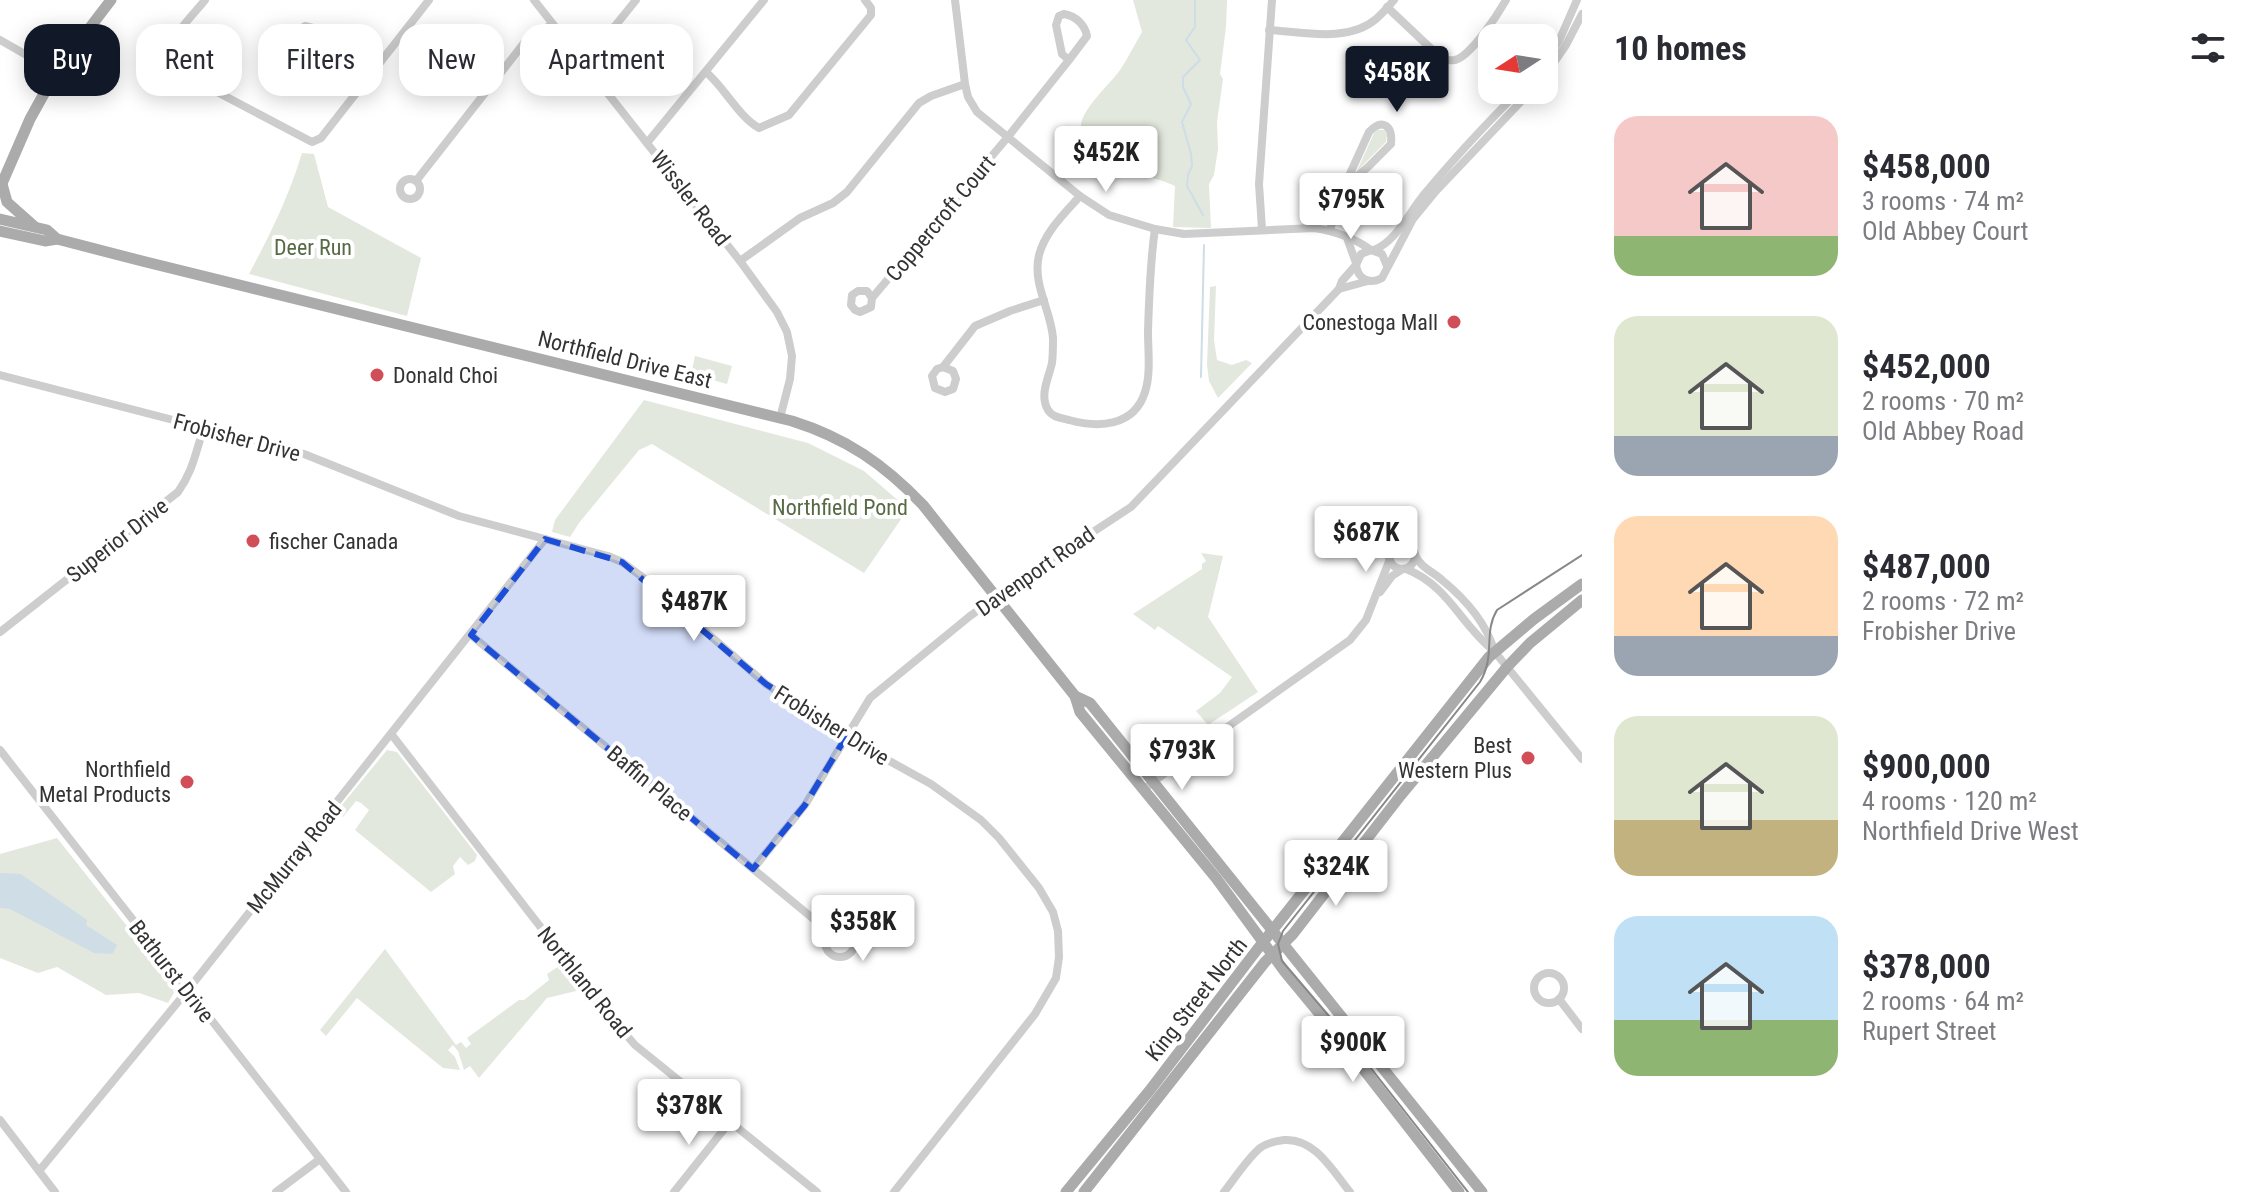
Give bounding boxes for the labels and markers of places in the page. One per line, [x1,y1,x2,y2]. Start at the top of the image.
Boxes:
pin: $458K [1341,46,1453,114]
pin: $452K [1050,126,1162,194]
pin: $795K [1295,173,1407,241]
place label: Conestoga Mall [1302,310,1438,335]
marker: Conestoga Mall [1445,313,1463,331]
place label: Donald Choi [393,363,498,388]
marker: Donald Choi [368,366,386,384]
pin: $687K [1310,506,1422,574]
place label: fischer Canada [269,529,398,554]
marker: fischer Canada [244,532,262,550]
pin: $487K [638,575,750,643]
pin: $793K [1126,724,1238,792]
place label: Best Western Plus [1398,733,1512,783]
marker: Best Western Plus [1519,749,1537,767]
place label: Northfield Metal Products [39,757,171,807]
marker: Northfield Metal Products [178,773,196,791]
pin: $324K [1280,840,1392,908]
pin: $358K [807,895,919,963]
pin: $900K [1297,1016,1409,1084]
pin: $378K [633,1079,745,1147]

